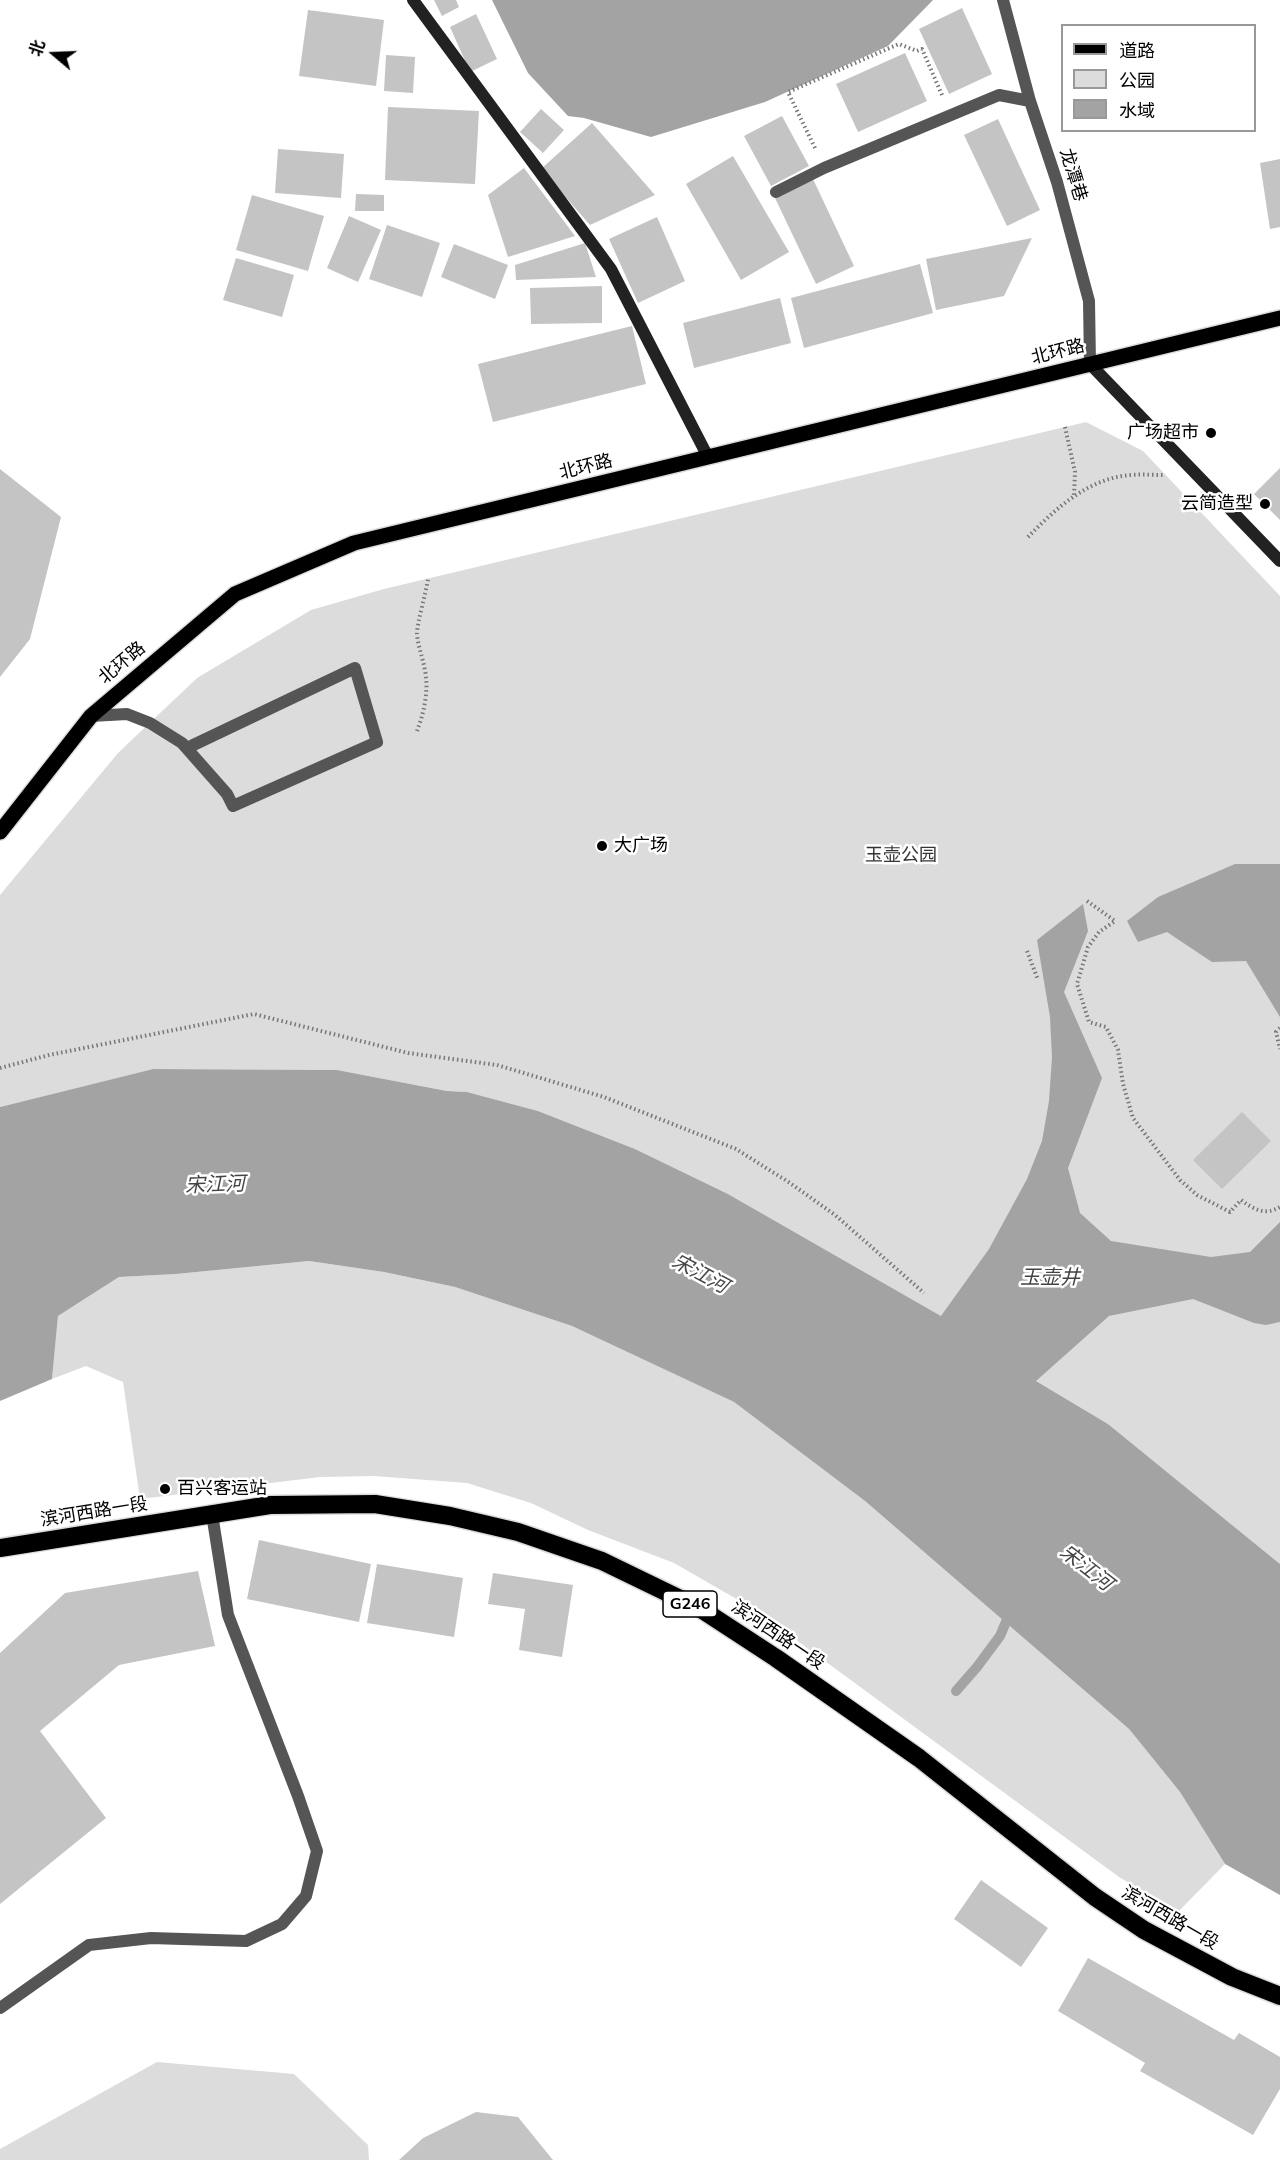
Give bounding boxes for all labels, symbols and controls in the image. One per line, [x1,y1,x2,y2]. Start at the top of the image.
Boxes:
north arrow [24,24,84,84]
legend [1061,24,1256,132]
text: 北 [25,37,49,59]
text: 道路 [1119,39,1155,62]
text: 公园 [1119,69,1155,92]
text: 水域 [1119,99,1155,122]
street label: 龙潭巷 [1055,146,1091,204]
street label: 北环路 [1029,335,1087,369]
place label: 广场超市 [1127,422,1199,444]
marker: 广场超市 [1204,426,1218,440]
street label: 北环路 [557,450,615,484]
place label: 云简造型 [1181,493,1253,515]
marker: 云简造型 [1258,497,1272,511]
street label: 北环路 [94,637,150,689]
place label: 大广场 [614,835,668,857]
marker: 大广场 [595,839,609,853]
park label: 玉壶公园 [865,845,937,867]
water label: 宋江河 [185,1172,245,1198]
water label: 宋江河 [668,1249,732,1299]
water label: 玉壶井 [1020,1266,1080,1290]
place label: 百兴客运站 [177,1478,267,1500]
marker: 百兴客运站 [158,1482,172,1496]
street label: 滨河西路一段 [39,1493,149,1531]
water label: 宋江河 [1055,1540,1117,1596]
road number: G246 [663,1591,717,1617]
street label: 滨河西路一段 [727,1596,829,1674]
street label: 滨河西路一段 [1118,1882,1222,1954]

